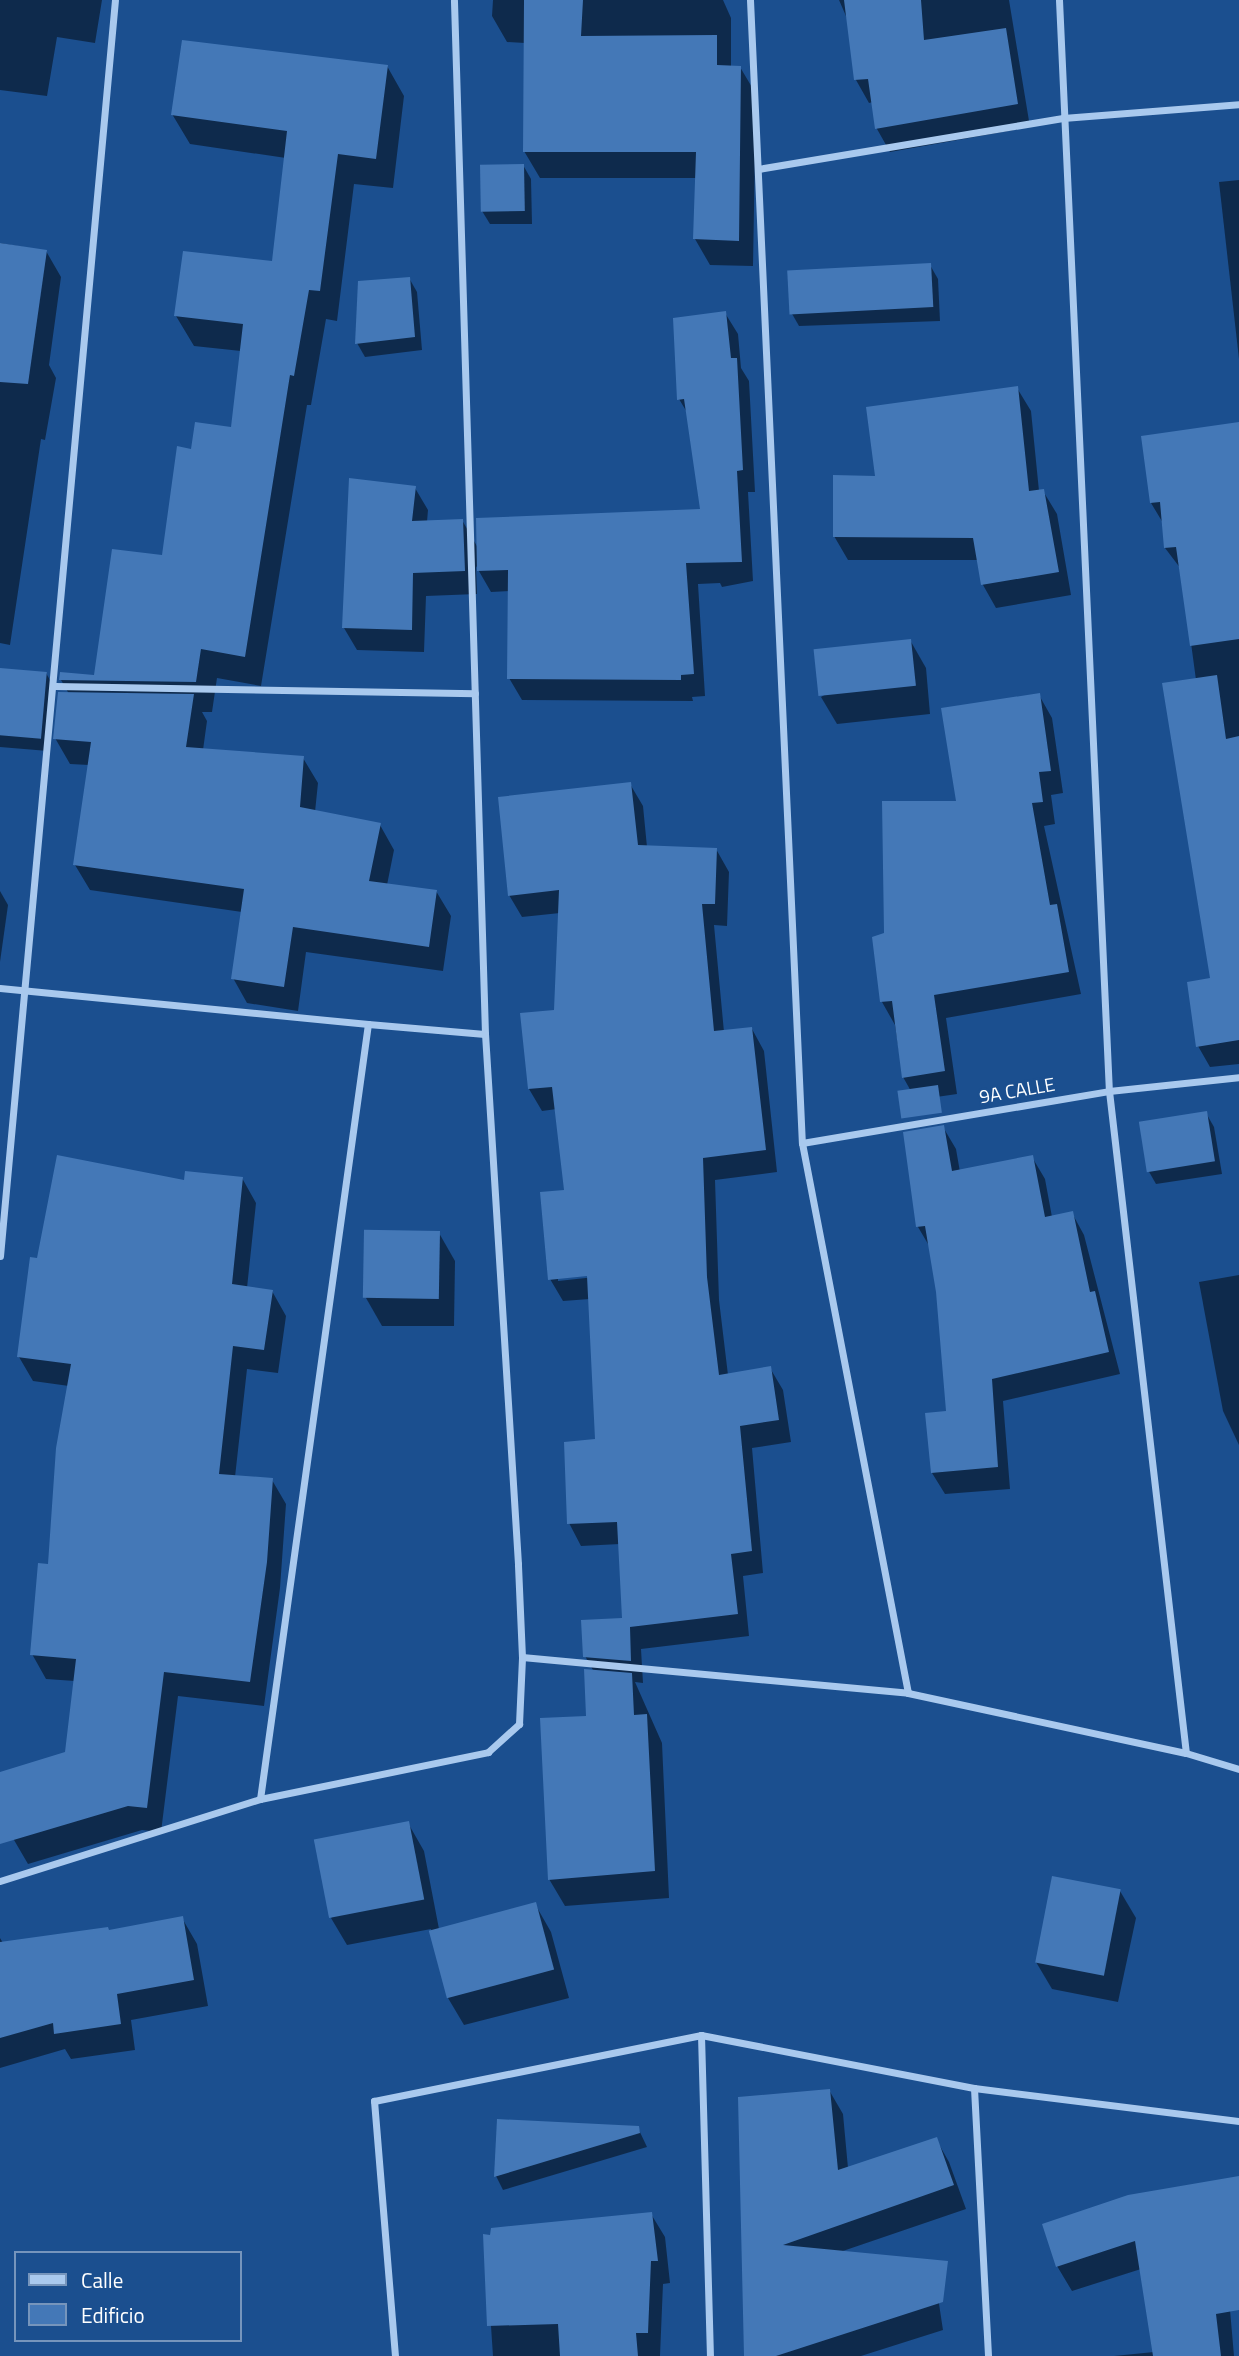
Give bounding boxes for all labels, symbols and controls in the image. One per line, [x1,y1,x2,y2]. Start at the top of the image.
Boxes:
street label: 9A CALLE [977,1072,1057,1108]
legend [14,2251,242,2342]
text: Calle [81,2264,123,2296]
text: Edificio [81,2299,145,2331]

